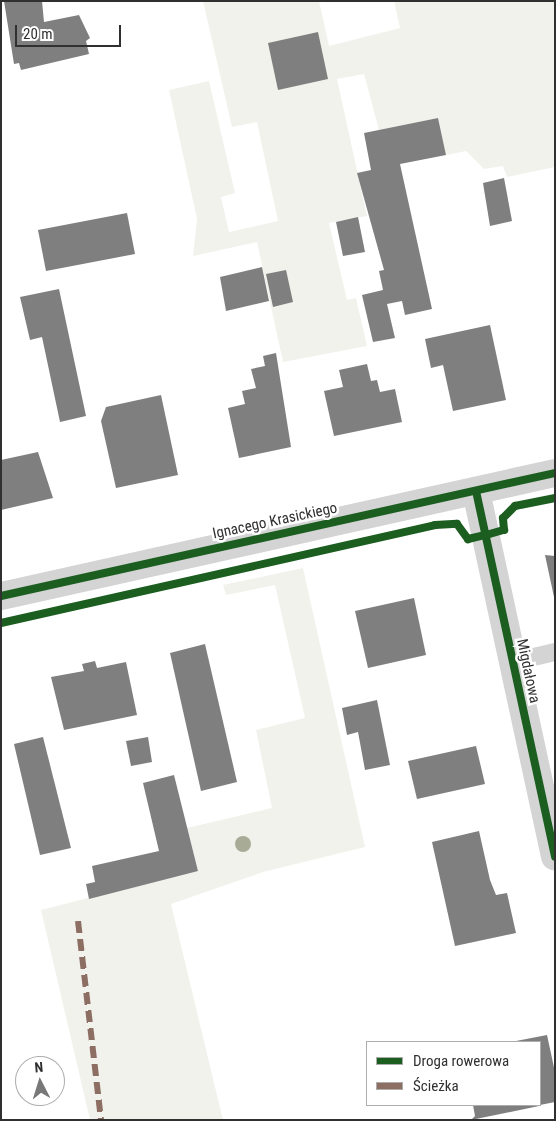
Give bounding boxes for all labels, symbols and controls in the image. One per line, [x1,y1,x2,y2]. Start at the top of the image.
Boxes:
scale bar [18,15,124,47]
text: 20 m [23,25,53,43]
street label: Ignacego Krasickiego [211,499,339,543]
street label: Migdałowa [512,637,544,705]
legend [366,1041,541,1106]
text: Droga rowerowa [413,1052,509,1070]
north arrow [15,1056,65,1106]
text: N [34,1059,44,1075]
text: Ścieżka [413,1077,459,1095]

